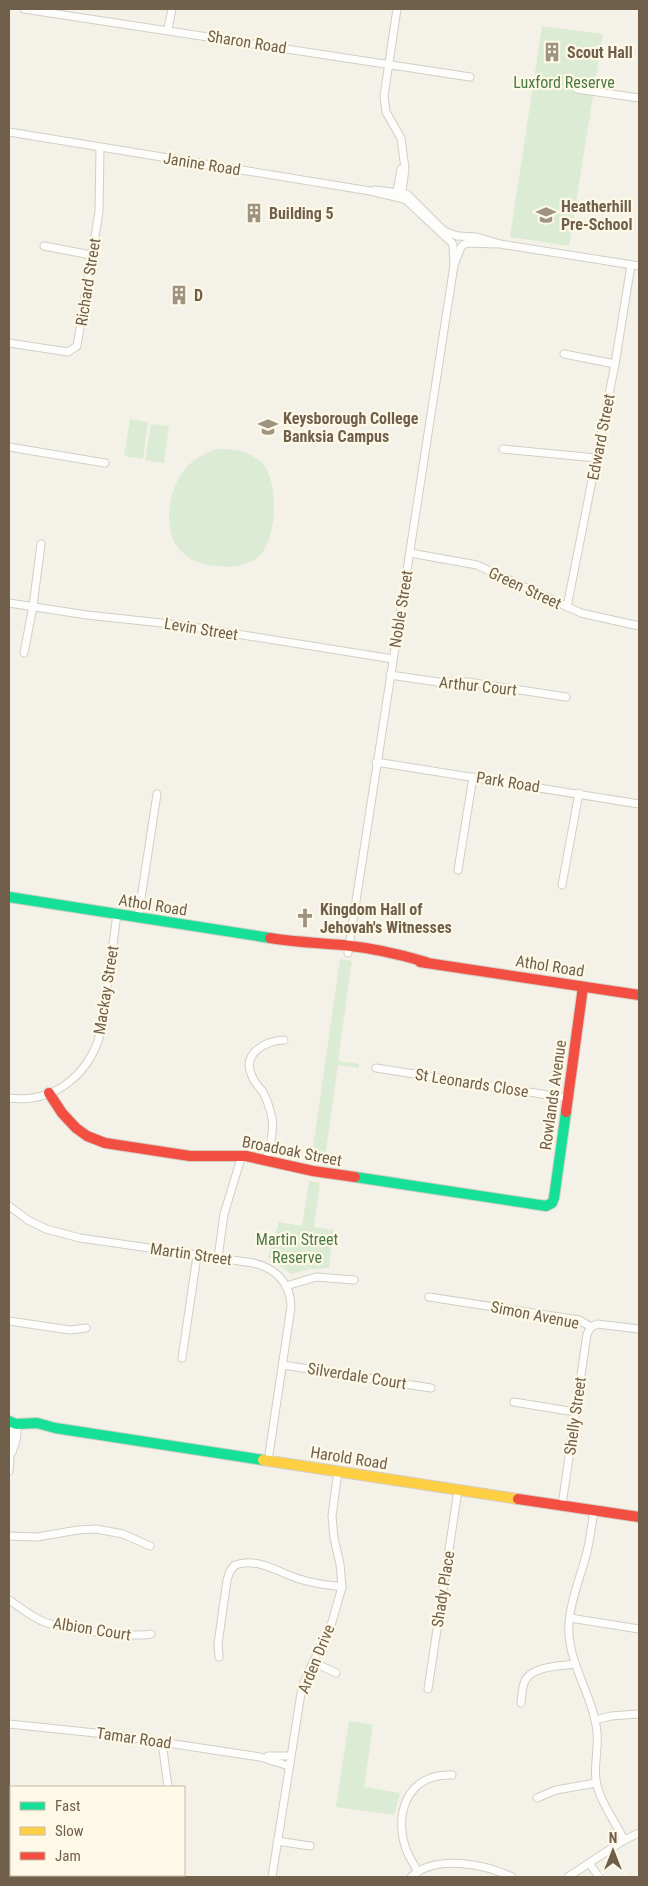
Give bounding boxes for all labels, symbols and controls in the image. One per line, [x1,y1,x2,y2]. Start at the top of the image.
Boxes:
street label: Sharon Road [206,26,288,58]
building icon: Scout Hall [541,41,563,63]
place label: Scout Hall [567,43,633,62]
park label: Luxford Reserve [513,73,615,92]
street label: Janine Road [162,149,242,179]
place label: Heatherhill Pre-School [561,197,633,234]
building icon: Building 5 [243,202,265,224]
place label: Building 5 [269,204,334,223]
school or university icon: Heatherhill Pre-School [535,204,557,226]
street label: Richard Street [72,236,104,327]
building icon: D [168,284,190,306]
place label: D [194,286,203,305]
street label: Edward Street [583,392,619,482]
place label: Keysborough College Banksia Campus [283,409,419,446]
school or university icon: Keysborough College Banksia Campus [257,416,279,438]
street label: Green Street [486,563,565,613]
street label: Noble Street [386,569,417,649]
street label: Levin Street [163,614,240,644]
street label: Arthur Court [438,672,518,700]
street label: Park Road [475,768,541,796]
street label: Athol Road [117,890,189,920]
place label: Kingdom Hall of Jehovah's Witnesses [320,900,452,937]
church icon: Kingdom Hall of Jehovah's Witnesses [294,907,316,929]
street label: Mackay Street [90,944,122,1036]
street label: Athol Road [514,951,586,981]
street label: Rowlands Avenue [536,1039,570,1151]
street label: St Leonards Close [414,1065,530,1101]
street label: Broadoak Street [241,1132,344,1170]
park label: Martin Street Reserve [256,1230,338,1267]
street label: Martin Street [149,1239,233,1269]
street label: Simon Avenue [489,1297,581,1333]
street label: Silverdale Court [306,1359,408,1393]
street label: Shelly Street [560,1375,590,1456]
street label: Harold Road [309,1443,389,1473]
street label: Shady Place [428,1549,458,1629]
street label: Albion Court [52,1613,133,1645]
street label: Arden Drive [294,1622,338,1696]
street label: Tamar Road [95,1723,173,1753]
legend [10,1786,185,1876]
text: Fast [55,1797,80,1815]
text: Slow [55,1822,84,1840]
north arrow [588,1826,638,1876]
text: N [609,1830,617,1846]
text: Jam [55,1847,81,1865]

